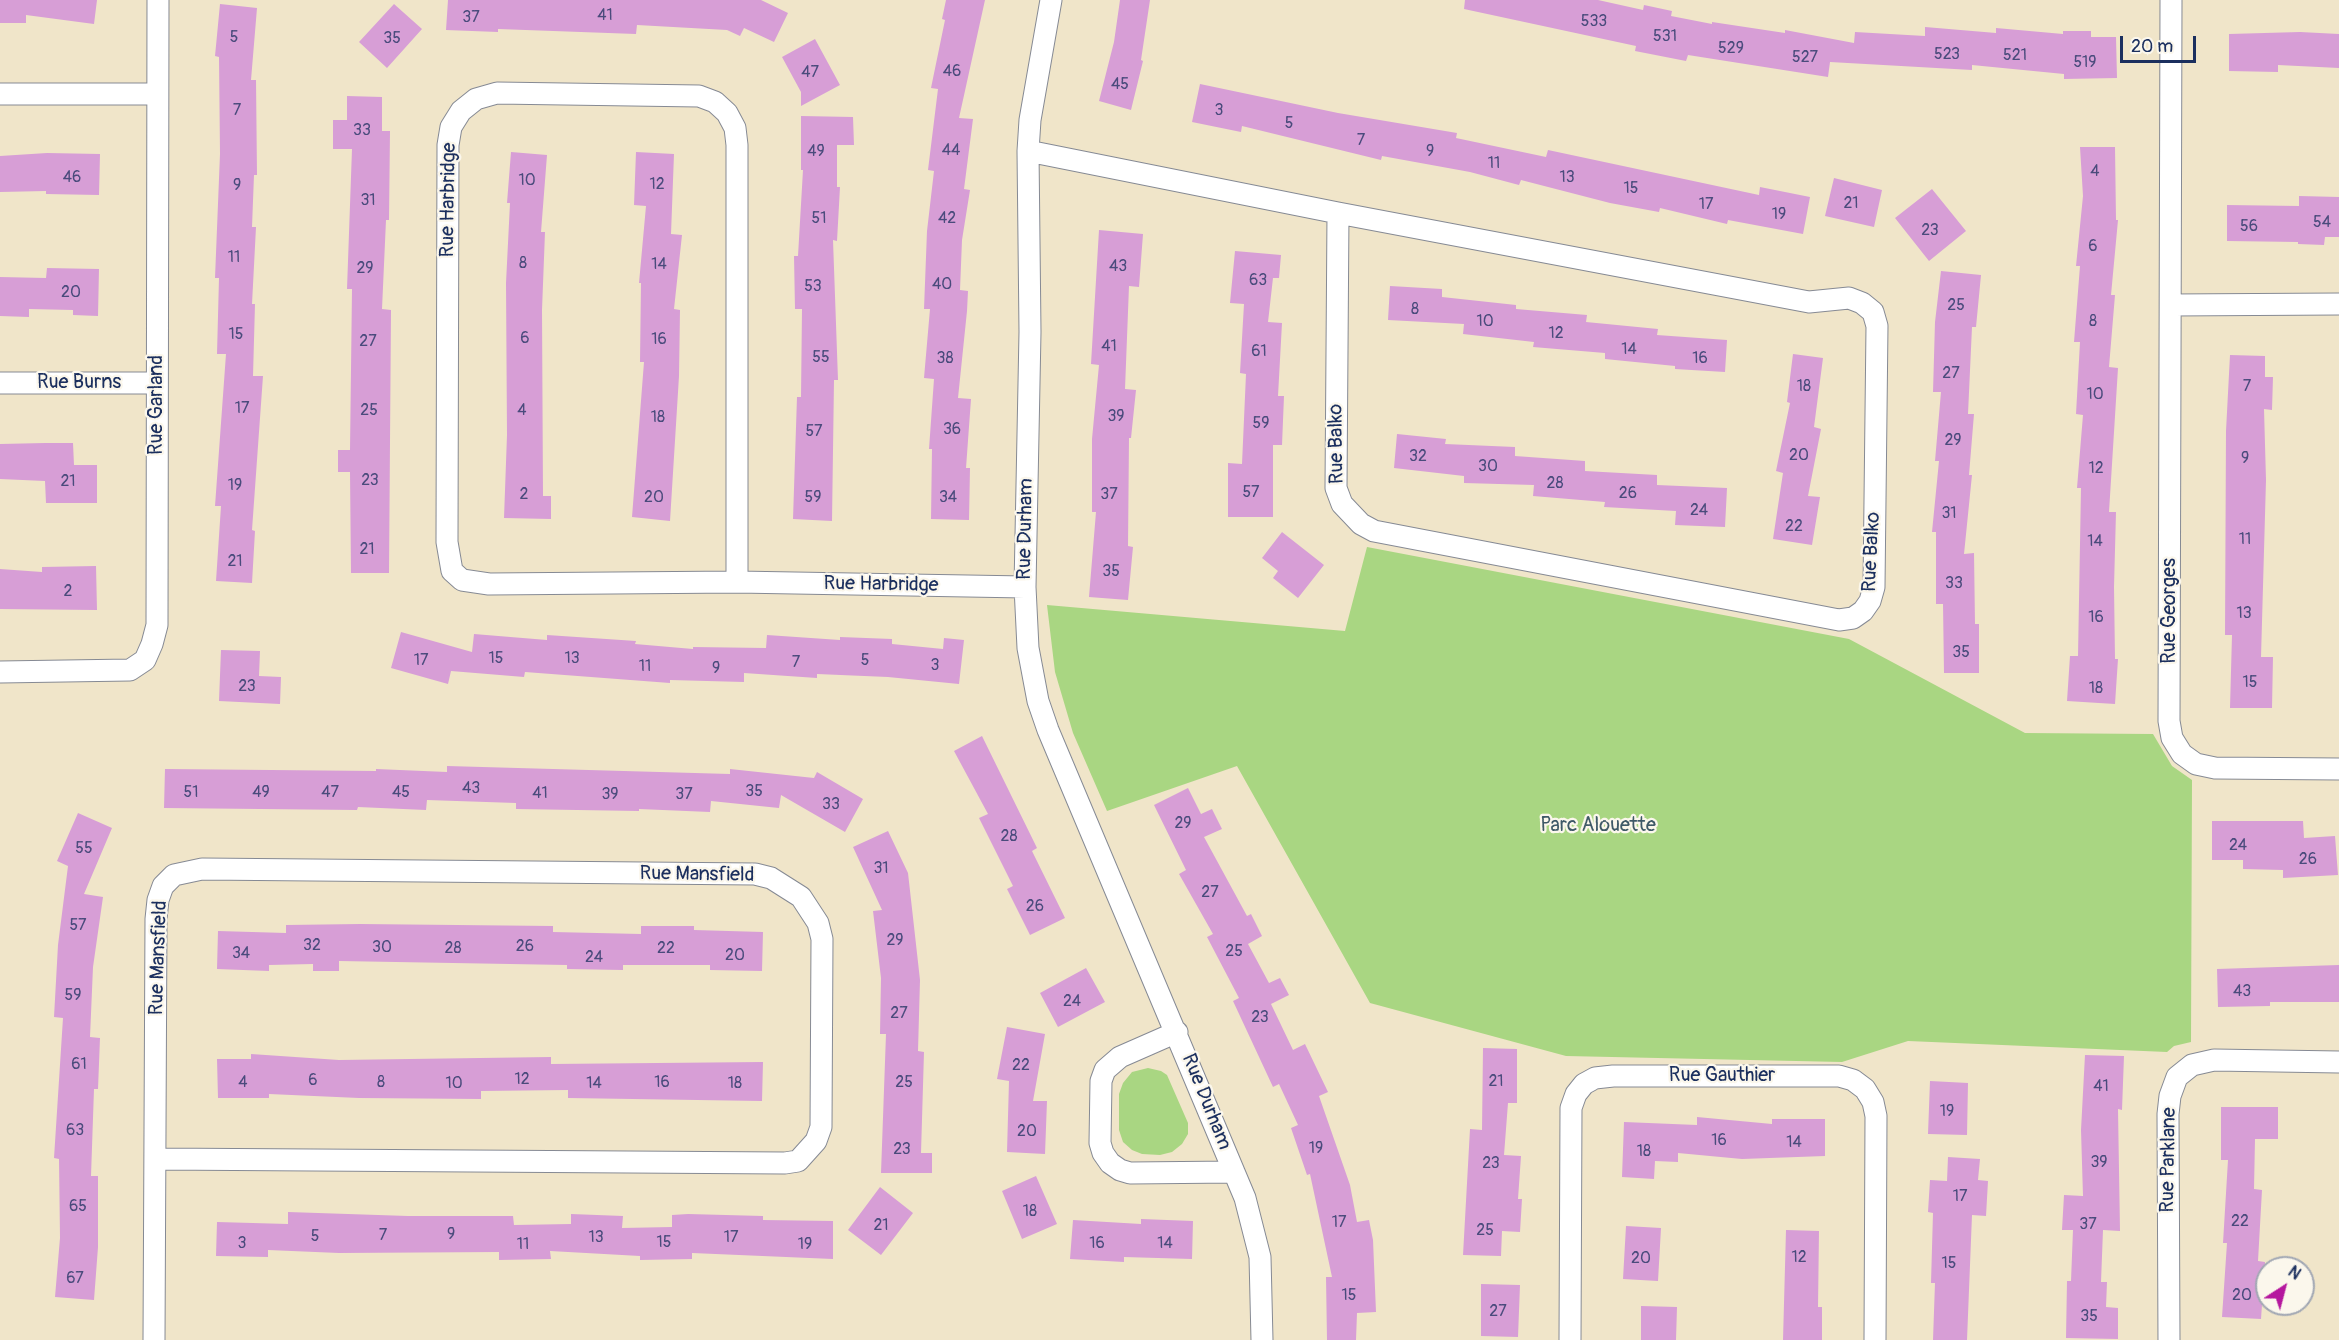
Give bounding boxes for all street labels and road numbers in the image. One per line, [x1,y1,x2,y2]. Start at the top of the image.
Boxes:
street label: Rue Harbridge [436,142,462,258]
street label: Rue Garland [145,355,169,455]
street label: Rue Burns [37,371,121,395]
street label: Rue Balko [1324,404,1350,484]
street label: Rue Durham [1013,478,1039,580]
street label: Rue Balko [1858,511,1886,593]
street label: Rue Georges [2158,558,2182,664]
street label: Rue Harbridge [823,572,939,598]
street label: Rue Mansfield [639,862,755,888]
street label: Rue Mansfield [145,900,173,1016]
street label: Rue Durham [1176,1050,1236,1154]
street label: Rue Gauthier [1669,1064,1775,1088]
street label: Rue Parklane [2156,1107,2182,1213]

